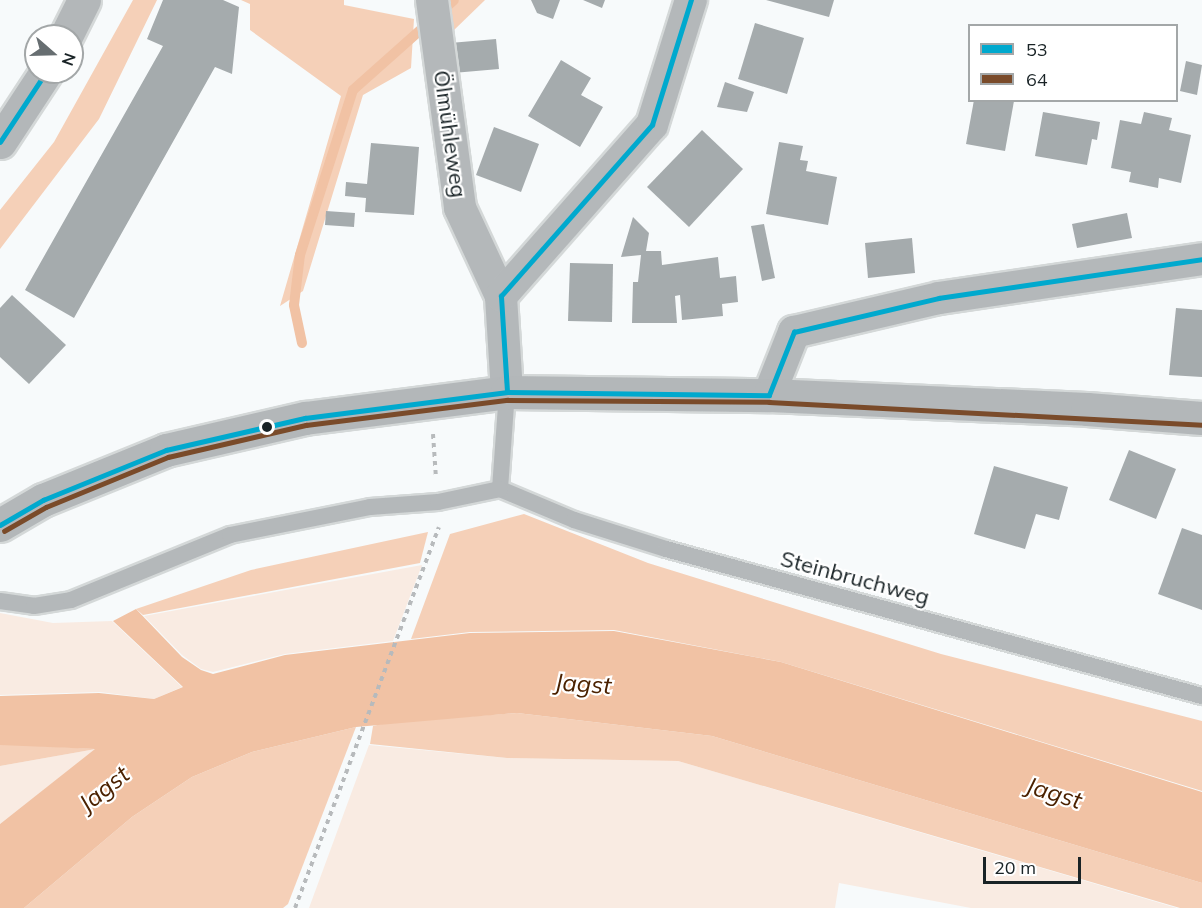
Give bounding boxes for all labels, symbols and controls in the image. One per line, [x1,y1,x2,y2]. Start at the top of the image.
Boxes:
north arrow [24,24,84,84]
legend [968,24,1178,102]
text: 53 [1026,38,1048,61]
text: N [58,50,81,69]
text: 64 [1026,68,1048,91]
street label: Ölmühleweg [428,69,472,199]
unlabelled marker [261,421,273,433]
street label: Steinbruchweg [778,545,932,611]
water label: Jagst [554,668,612,700]
water label: Jagst [73,760,135,818]
water label: Jagst [1023,771,1085,815]
scale bar [986,845,1084,883]
text: 20 m [994,856,1036,879]

